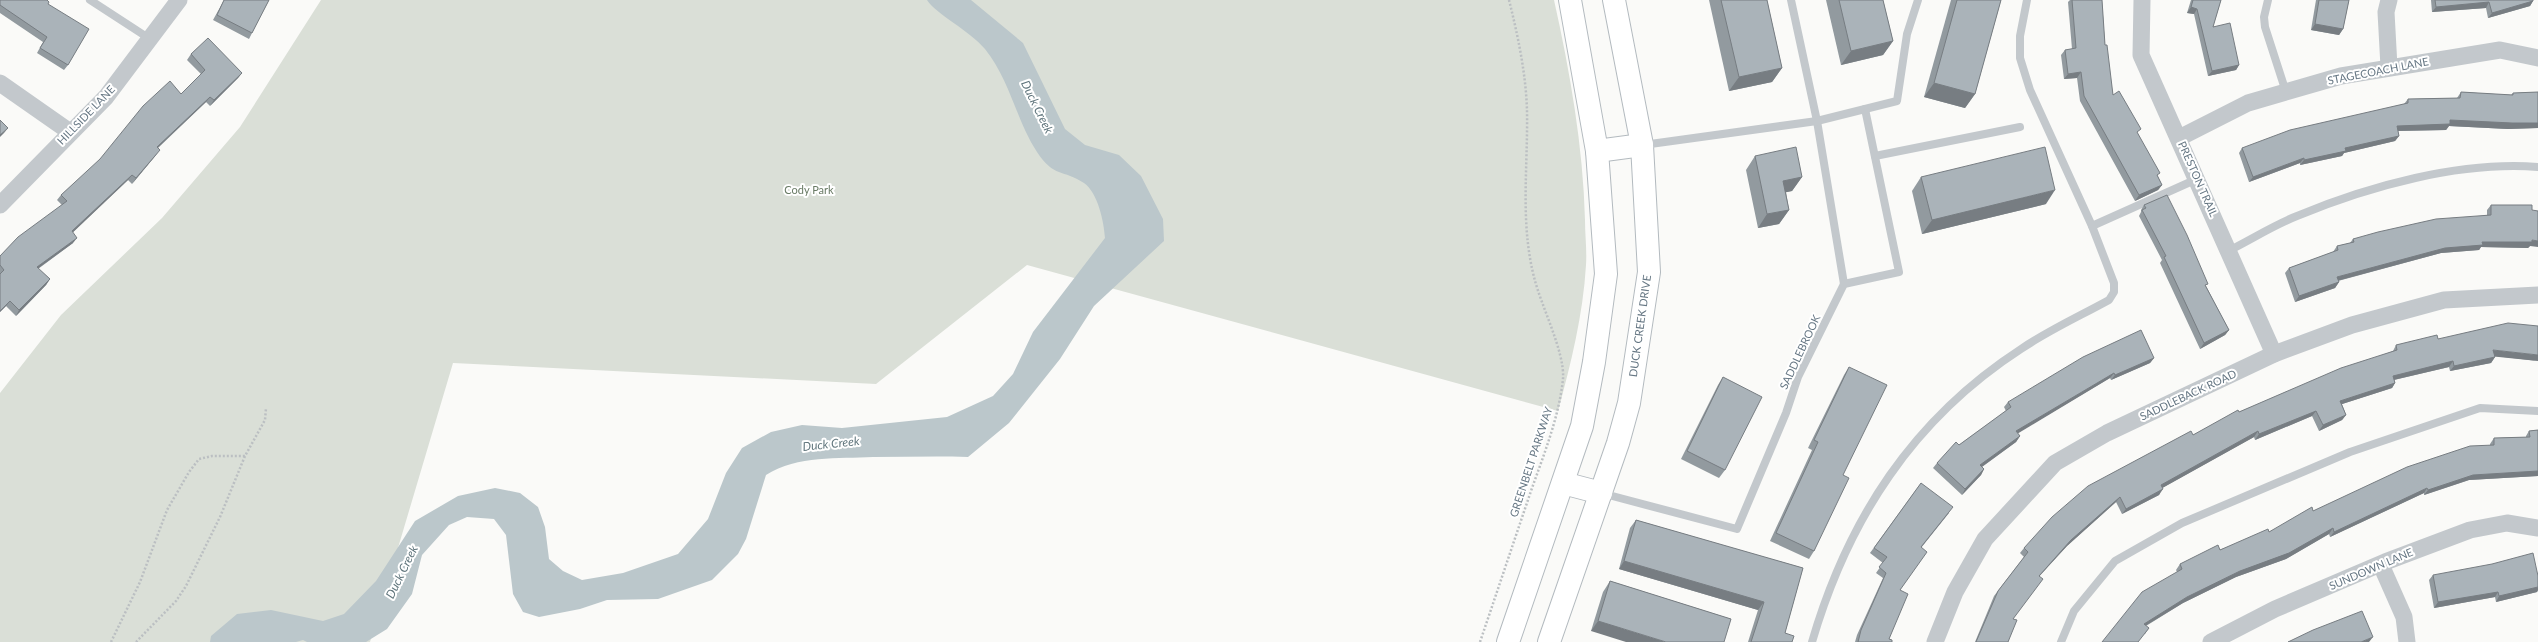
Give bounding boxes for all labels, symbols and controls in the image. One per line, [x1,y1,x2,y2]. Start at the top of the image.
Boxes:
street label: STAGECOACH LANE [2326,54,2430,87]
water label: Duck Creek [1018,78,1057,136]
street label: HILLSIDE LANE [54,82,117,147]
street label: PRESTON TRAIL [2176,139,2221,219]
park label: Cody Park [784,183,834,196]
street label: DUCK CREEK DRIVE [1626,274,1653,378]
street label: SADDLEBROOK [1777,312,1823,391]
street label: SADDLEBACK ROAD [2137,366,2238,423]
street label: GREENBELT PARKWAY [1507,405,1555,519]
water label: Duck Creek [802,433,860,454]
water label: Duck Creek [382,543,421,601]
street label: SUNDOWN LANE [2327,545,2415,592]

